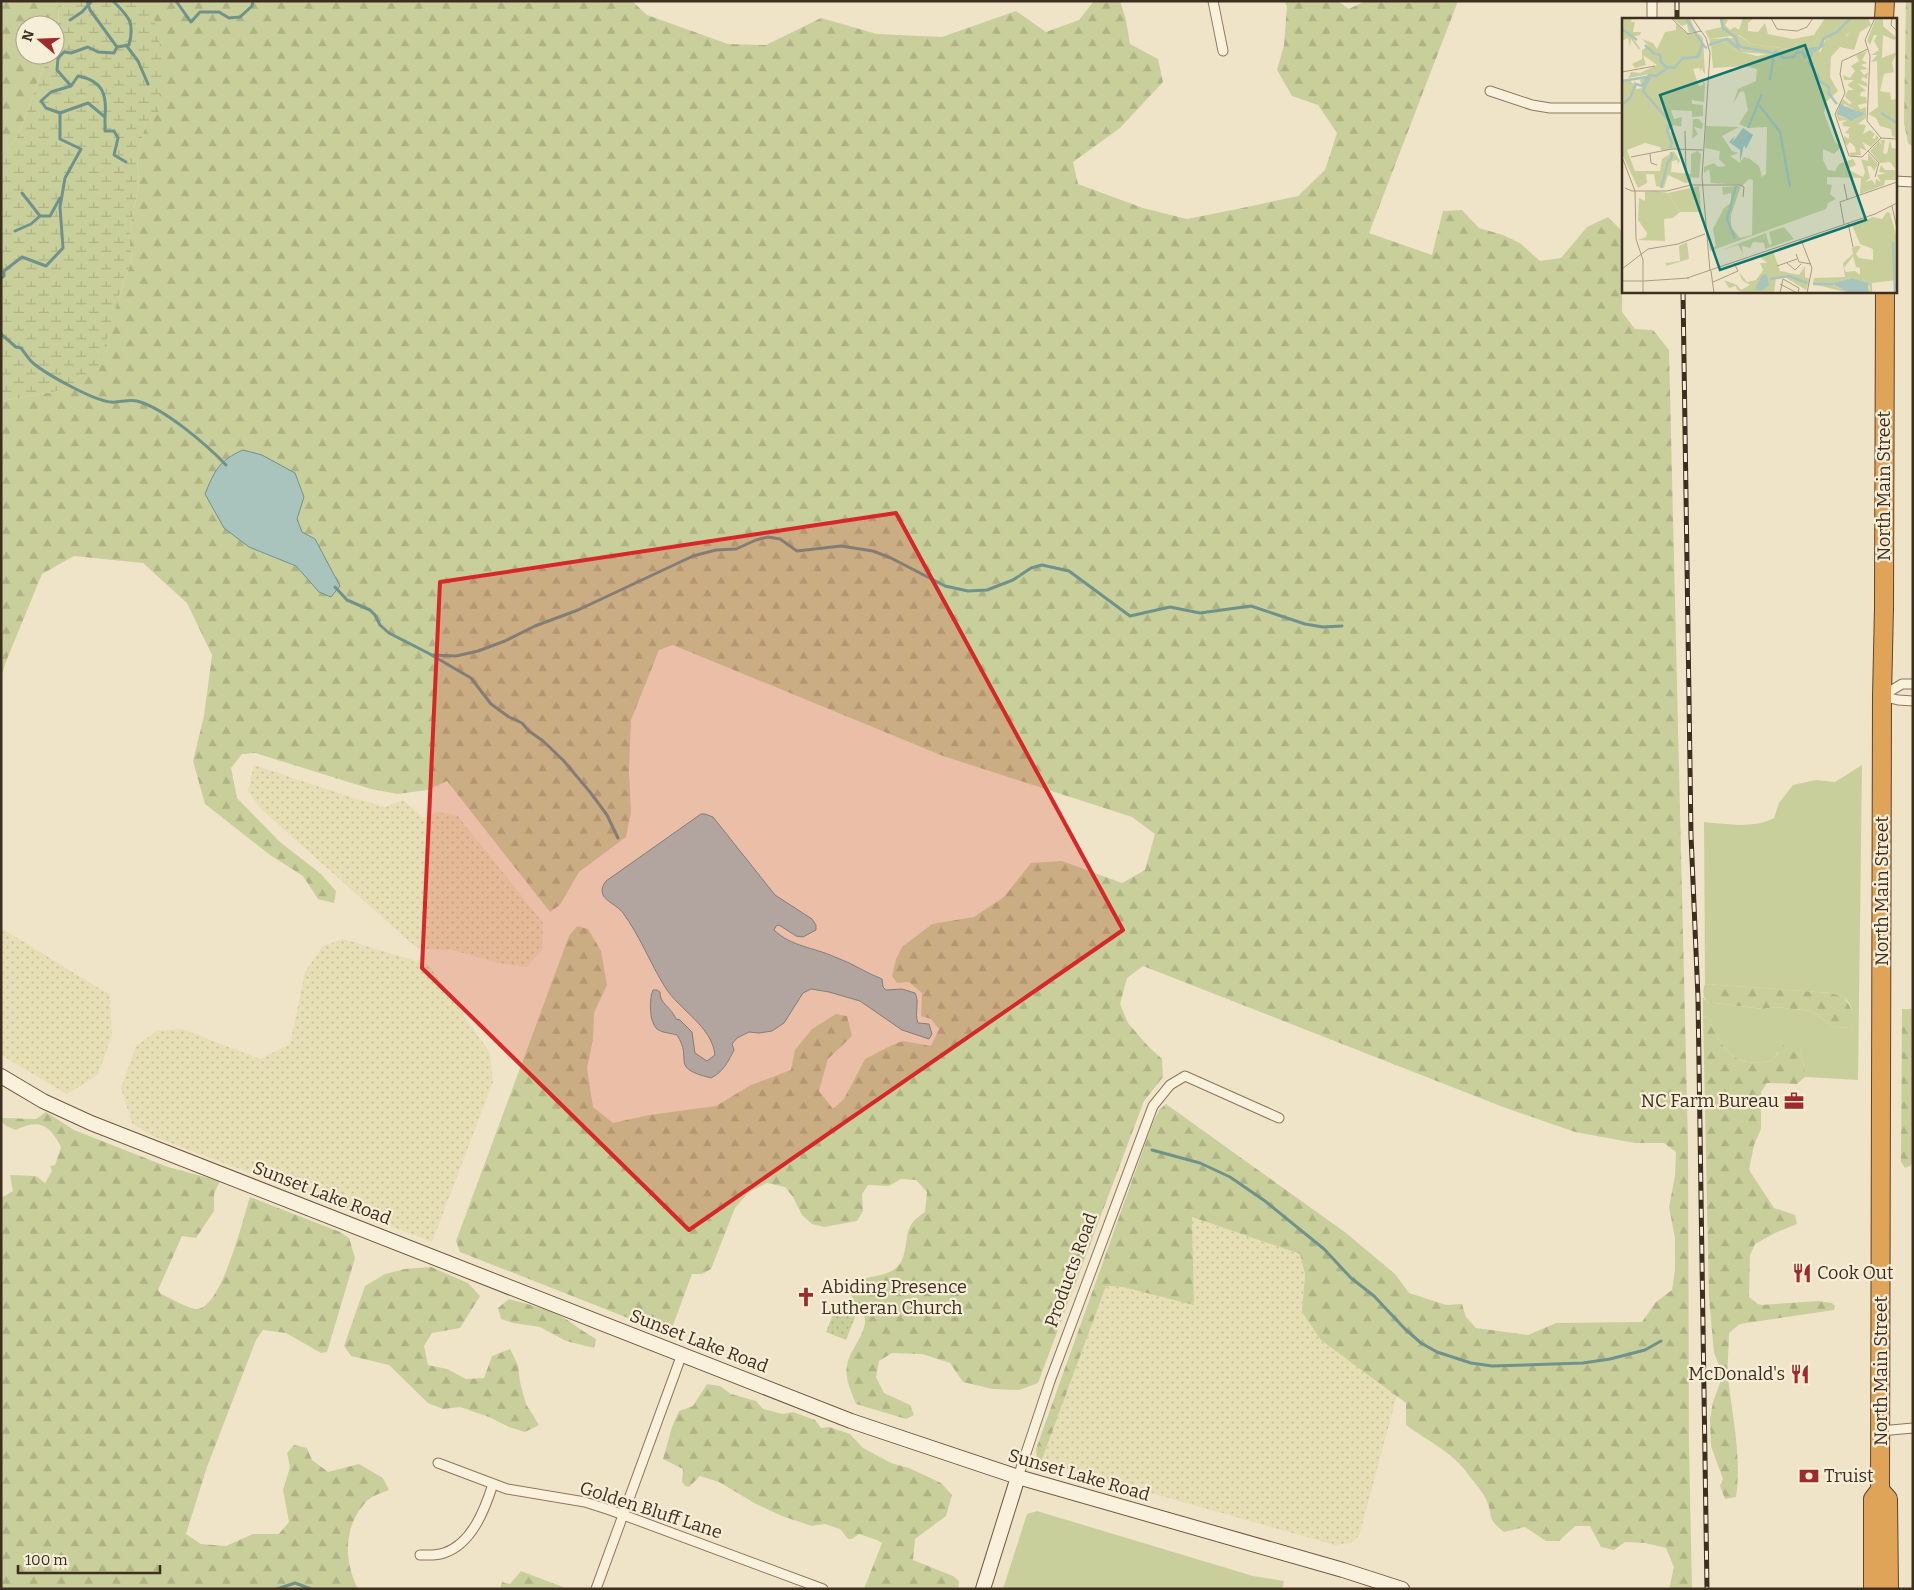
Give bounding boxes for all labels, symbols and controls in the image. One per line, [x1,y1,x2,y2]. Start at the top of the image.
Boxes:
north arrow [15,15,65,65]
inset map [1622,18,1896,292]
text: N [18,28,38,44]
street label: North Main Street [1873,410,1895,561]
street label: North Main Street [1871,815,1893,966]
place label: NC Farm Bureau [1641,1090,1779,1112]
office icon: NC Farm Bureau [1783,1090,1805,1112]
street label: Sunset Lake Road [250,1156,395,1230]
street label: Products Road [1040,1209,1102,1330]
restaurant icon: Cook Out [1791,1262,1813,1284]
place label: Cook Out [1817,1262,1894,1284]
place label: Abiding Presence Lutheran Church [821,1276,967,1319]
church icon: Abiding Presence Lutheran Church [795,1286,817,1308]
street label: North Main Street [1870,1295,1892,1446]
street label: Sunset Lake Road [627,1304,772,1378]
place label: McDonald's [1688,1363,1785,1385]
restaurant icon: McDonald's [1789,1363,1811,1385]
street label: Sunset Lake Road [1006,1444,1153,1506]
bank icon: Truist [1798,1465,1820,1487]
place label: Truist [1824,1465,1874,1487]
street label: Golden Bluff Lane [577,1477,725,1543]
scale bar [18,1542,160,1574]
text: 100 m [25,1551,68,1569]

